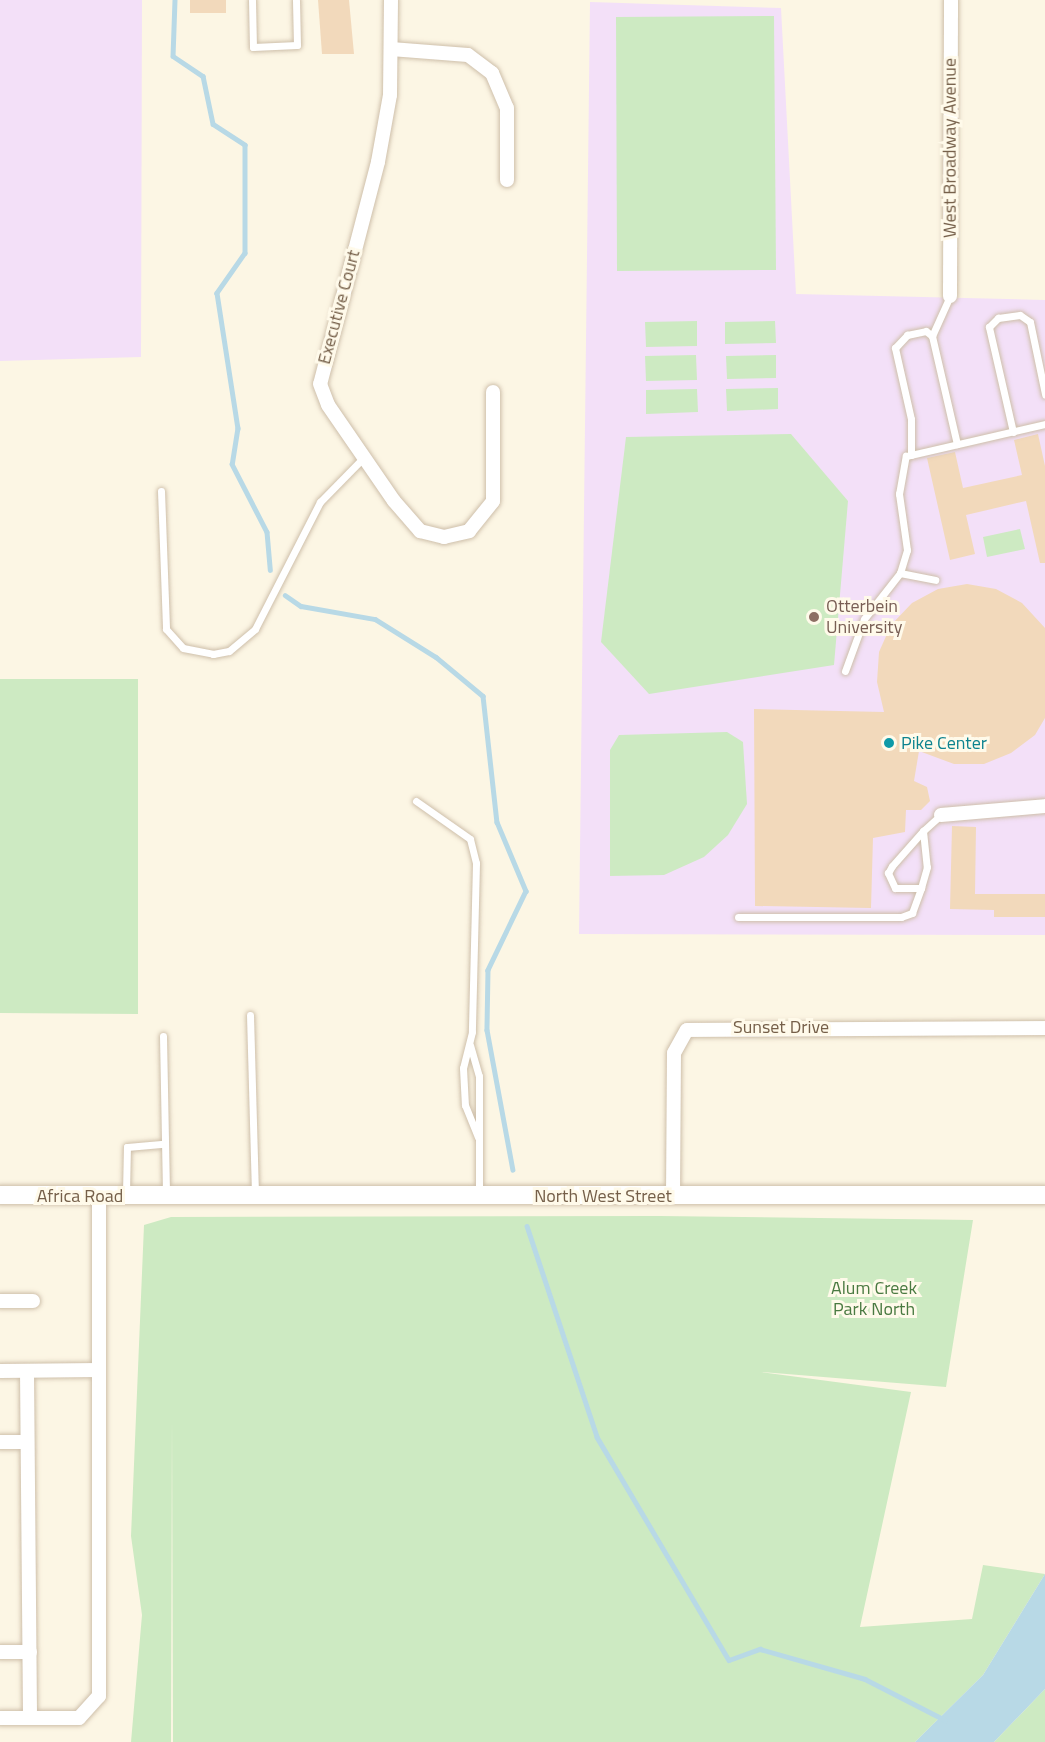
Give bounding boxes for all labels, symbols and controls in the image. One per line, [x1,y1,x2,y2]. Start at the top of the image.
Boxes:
street label: West Broadway Avenue [939,58,961,238]
street label: Executive Court [313,248,365,366]
place label: Otterbein University [826,596,902,638]
marker: Otterbein University [807,610,821,624]
place label: Pike Center [901,732,987,754]
marker: Pike Center [882,736,896,750]
street label: Sunset Drive [733,1016,829,1038]
street label: Africa Road [37,1185,123,1207]
street label: North West Street [534,1185,672,1207]
park label: Alum Creek Park North [831,1278,917,1320]

